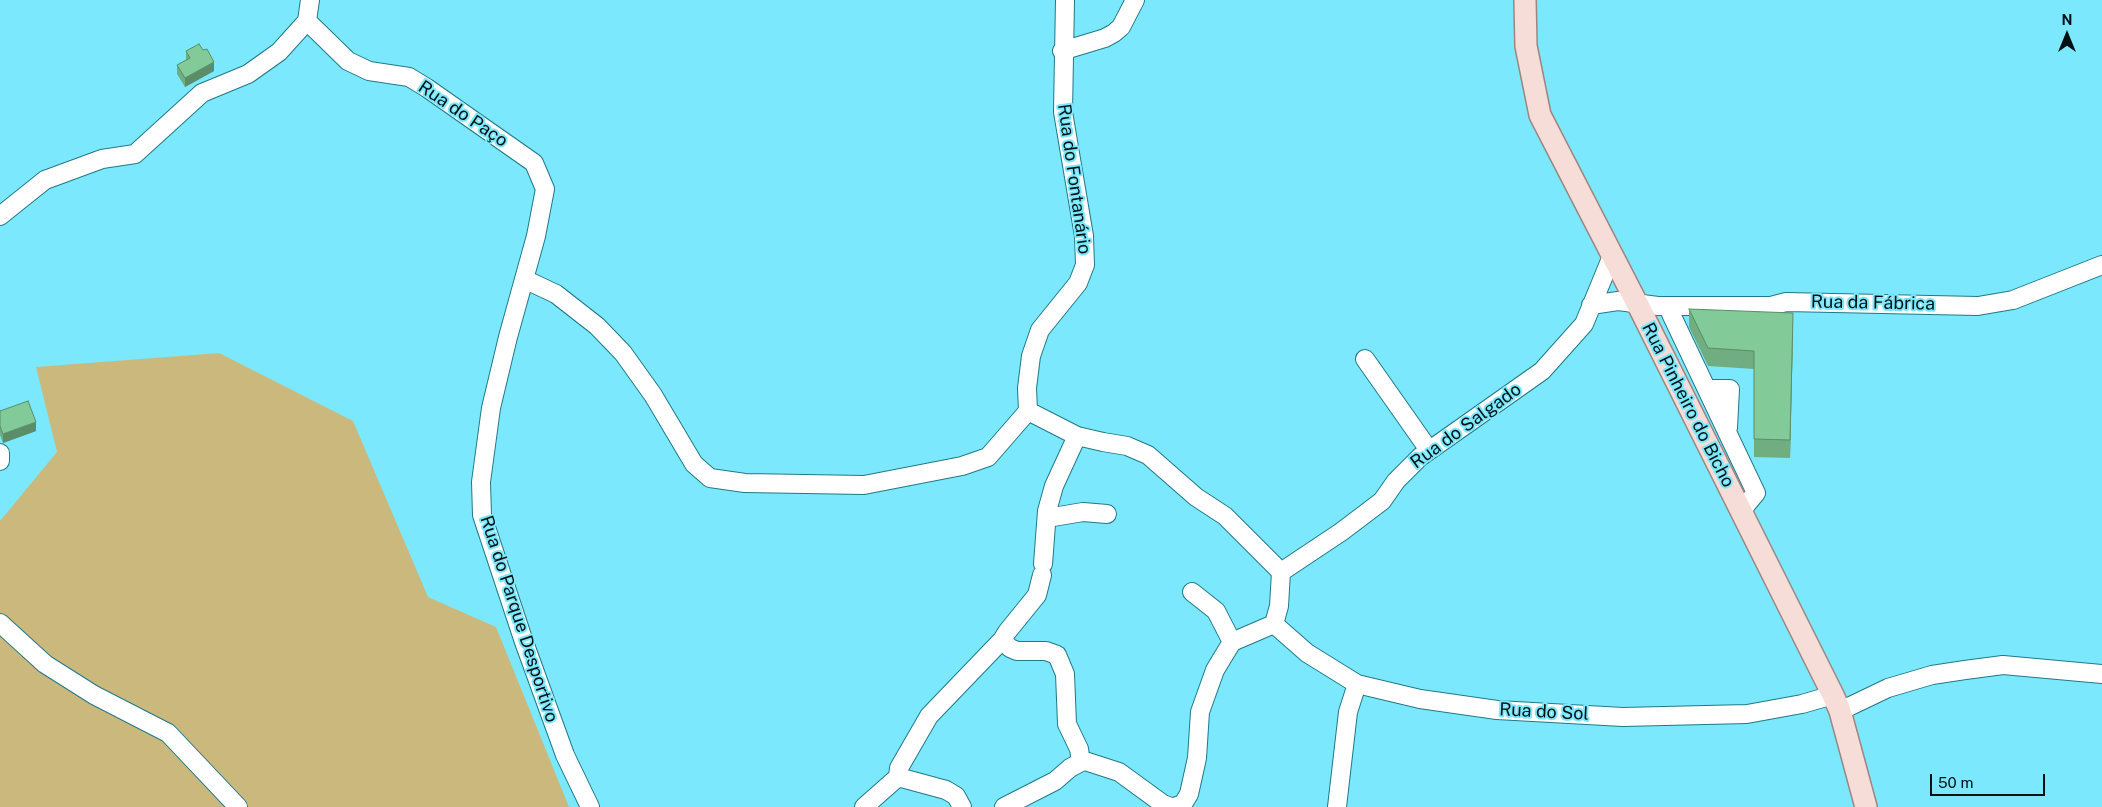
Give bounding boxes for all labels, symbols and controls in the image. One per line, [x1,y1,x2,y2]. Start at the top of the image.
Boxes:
north arrow [2042,10,2092,60]
text: N [2062,12,2072,28]
street label: Rua do Paço [414,76,512,152]
street label: Rua do Fontanário [1053,102,1095,256]
street label: Rua da Fábrica [1811,291,1935,315]
street label: Rua Pinheiro do Bicho [1637,319,1739,491]
street label: Rua do Salgado [1406,379,1526,473]
street label: Rua do Parque Desportivo [475,513,563,725]
street label: Rua do Sol [1499,699,1589,725]
scale bar [1932,764,2047,796]
text: 50 m [1938,774,1973,791]

